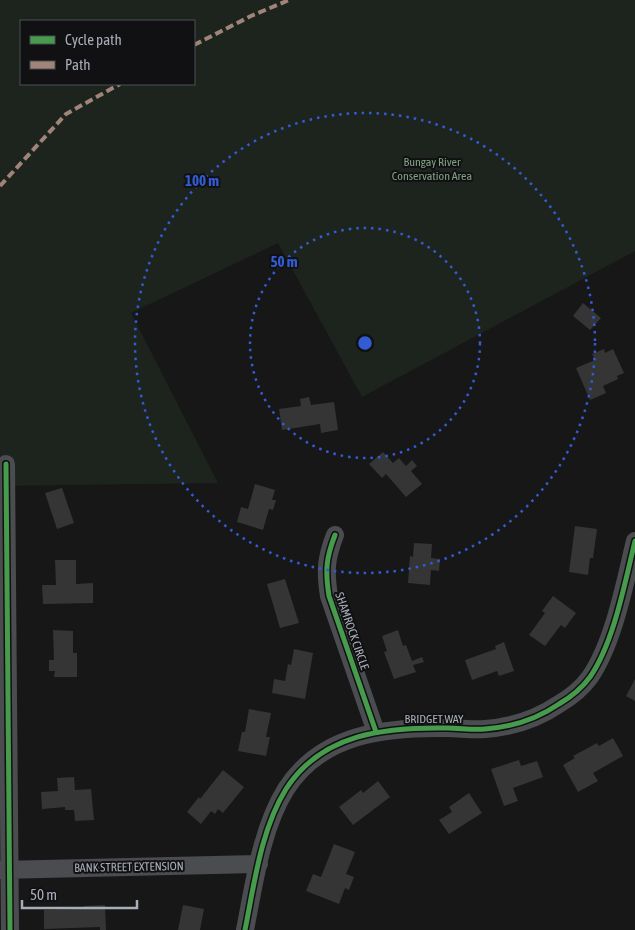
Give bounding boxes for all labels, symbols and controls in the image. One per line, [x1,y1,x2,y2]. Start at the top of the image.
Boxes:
legend [20,20,195,85]
text: Cycle path [65,31,122,48]
text: Path [65,56,91,73]
park label: Bungay River Conservation Area [392,155,472,183]
text: 100 m [185,172,219,189]
text: 50 m [271,253,298,270]
centre of rings [356,334,374,352]
street label: SHAMROCK CIRCLE [332,590,372,672]
street label: BRIDGET WAY [405,712,464,726]
street label: BANK STREET EXTENSION [74,859,184,875]
scale bar [22,878,138,910]
text: 50 m [30,886,57,903]

